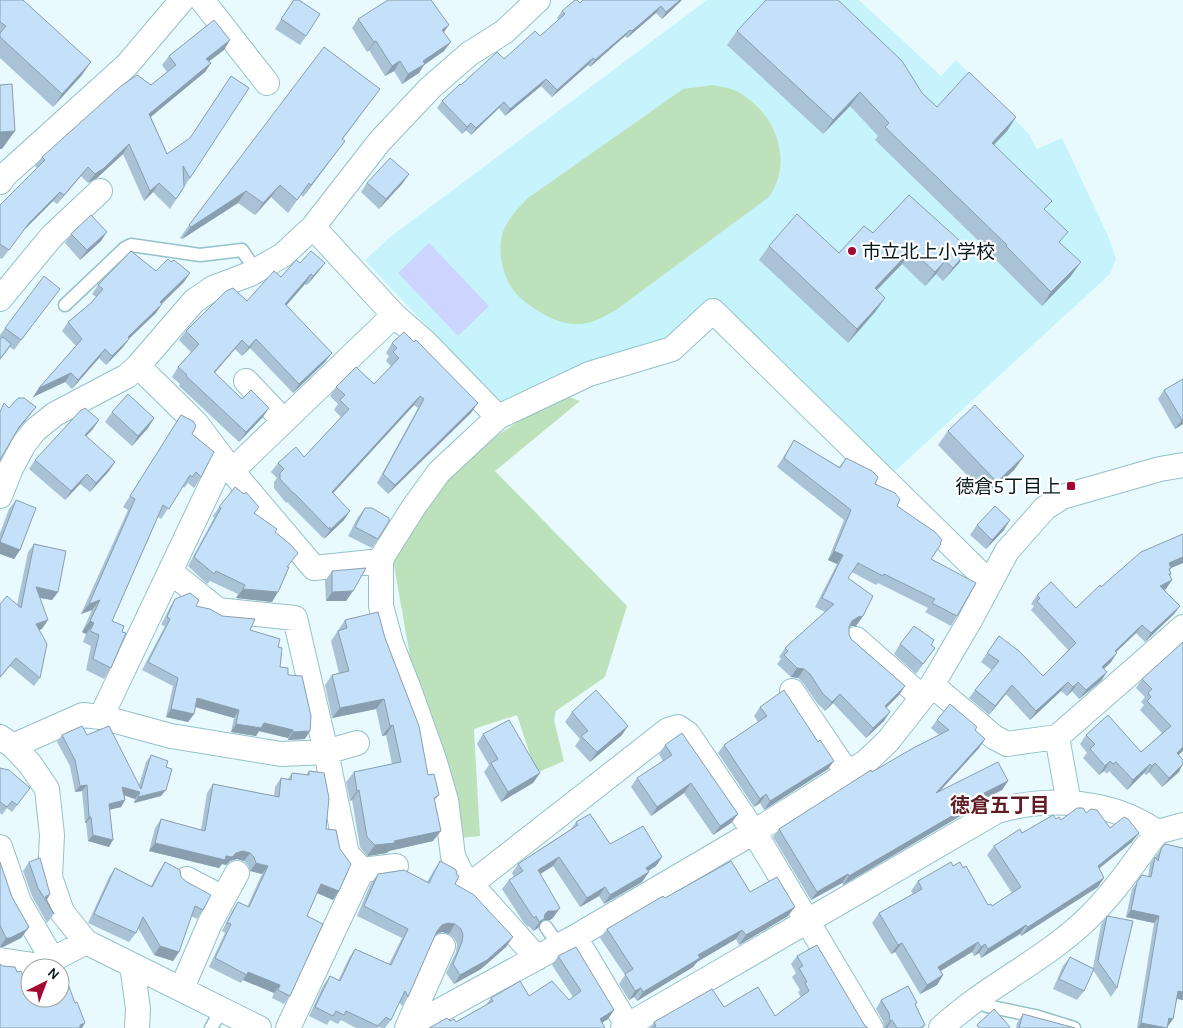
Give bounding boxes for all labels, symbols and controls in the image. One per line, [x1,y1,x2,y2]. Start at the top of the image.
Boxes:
place label: 市立北上小学校 [862,241,995,263]
marker: 市立北上小学校 [846,245,858,257]
place label: 徳倉5丁目上 [955,476,1061,498]
marker: 徳倉5丁目上 [1065,480,1077,492]
district label: 徳倉五丁目 [950,794,1050,817]
north arrow [20,958,70,1008]
text: N [44,964,63,983]

